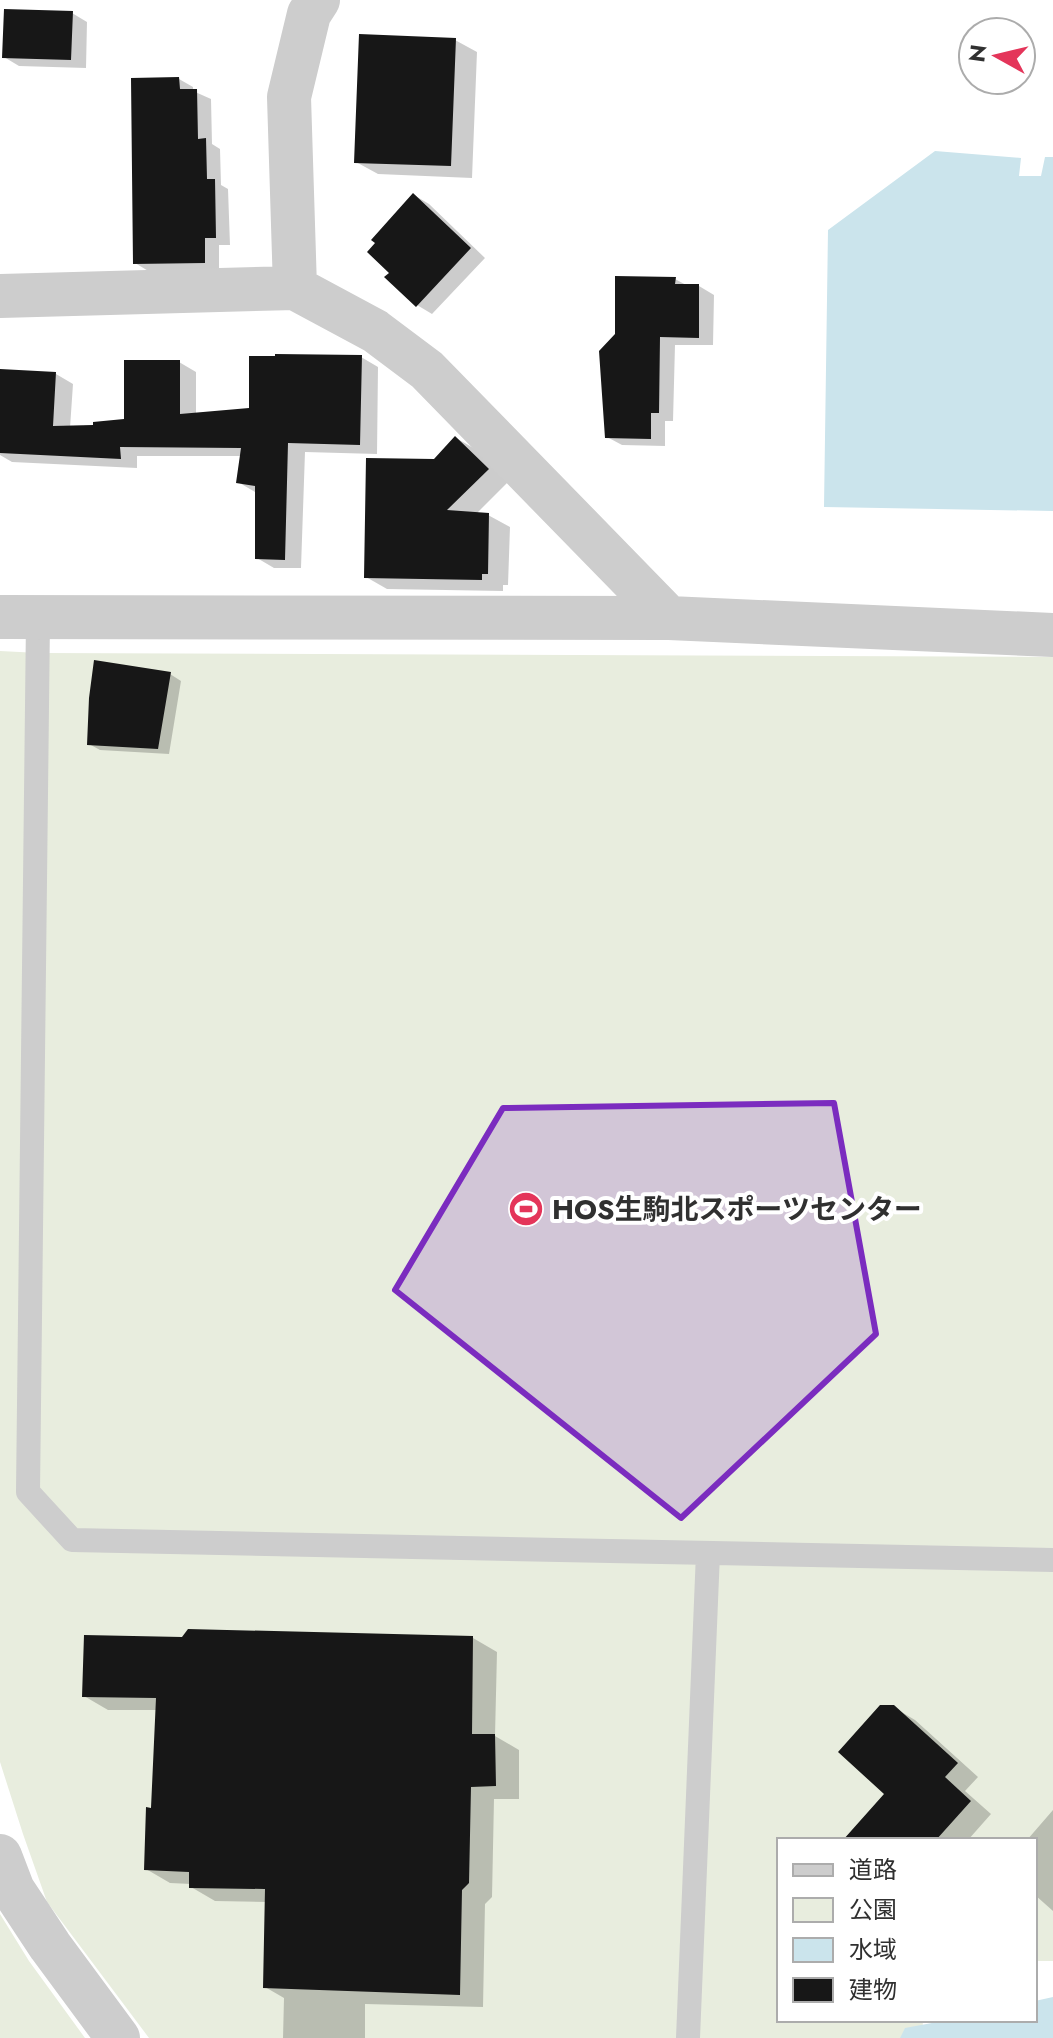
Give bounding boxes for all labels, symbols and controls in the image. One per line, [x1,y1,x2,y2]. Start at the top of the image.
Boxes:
north arrow [957,16,1037,96]
text: N [960,42,994,64]
place label: HOS生駒北スポーツセンター [552,1189,922,1230]
sports icon: HOS生駒北スポーツセンター [507,1190,545,1228]
legend [777,1838,1037,2022]
text: 道路 [849,1852,897,1887]
text: 公園 [849,1892,897,1927]
text: 水域 [849,1932,897,1967]
text: 建物 [849,1972,897,2007]

